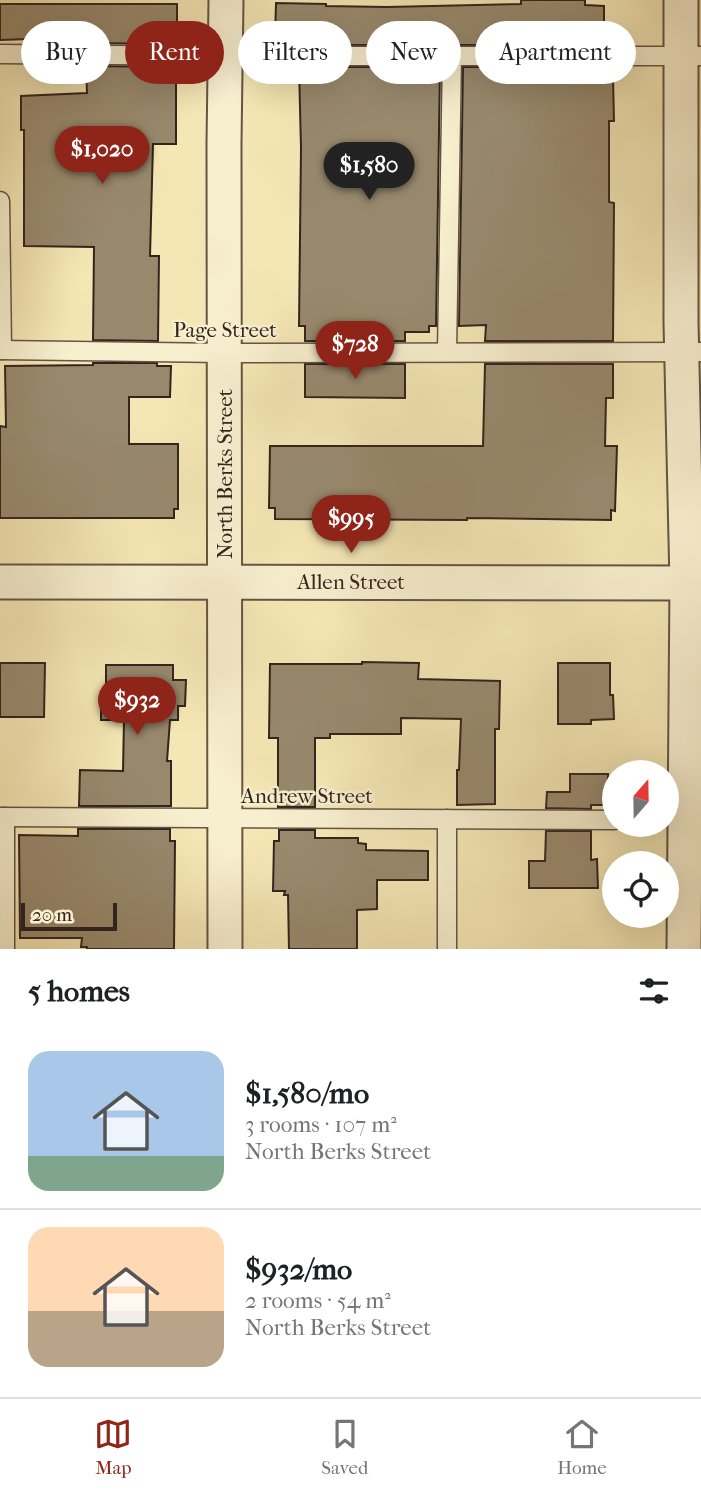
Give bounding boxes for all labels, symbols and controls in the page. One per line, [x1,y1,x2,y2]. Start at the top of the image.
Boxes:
chip: Buy [21,21,111,84]
chip: Rent [125,21,224,84]
chip: Filters [238,21,352,84]
chip: New [366,21,461,84]
chip: Apartment [475,21,636,84]
pin: $1,020 [45,127,159,186]
text: $1,020 [71,135,133,162]
pin: $1,580 [312,142,426,202]
text: $1,580 [340,151,398,178]
street label: Page Street [173,318,277,342]
pin: $728 [314,322,396,381]
text: $728 [331,330,379,357]
street label: North Berks Street [213,388,237,559]
pin: $995 [310,496,392,555]
text: $995 [328,504,374,531]
street label: Allen Street [296,570,405,594]
pin: $932 [96,678,178,737]
text: $932 [114,686,160,713]
north arrow [602,760,679,836]
map controls [602,760,679,928]
street label: Andrew Street [240,784,373,808]
button: locate [602,851,679,928]
scale bar [21,900,117,932]
text: 20 m [32,904,72,926]
icon: filters [635,972,673,1010]
text: 5 homes [28,974,130,1009]
text: $1,580/mo [245,1076,369,1111]
icon: home [84,1079,168,1163]
text: 3 rooms · 107 m² [245,1111,397,1138]
text: North Berks Street [245,1138,431,1165]
text: $932/mo [245,1252,352,1287]
icon: home [84,1255,168,1339]
text: 2 rooms · 54 m² [245,1287,391,1314]
text: North Berks Street [245,1314,431,1341]
tab: Map [94,1415,132,1479]
tab: Saved [321,1415,368,1479]
tab: Home [557,1415,607,1479]

